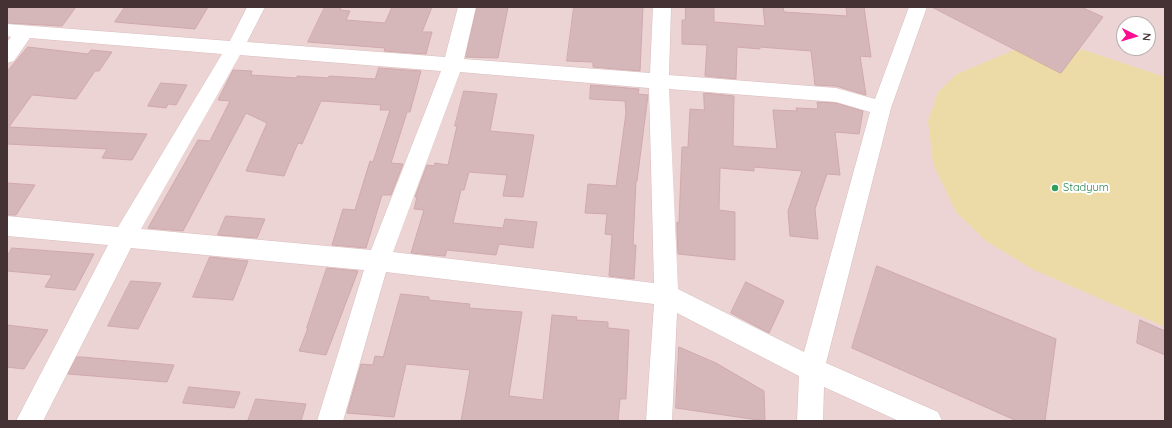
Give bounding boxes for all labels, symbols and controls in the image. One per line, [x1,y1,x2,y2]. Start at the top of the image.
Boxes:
north arrow [1116,16,1156,56]
text: N [1140,32,1154,42]
place label: Stadyum [1063,181,1109,195]
marker: Stadyum [1050,183,1060,193]

